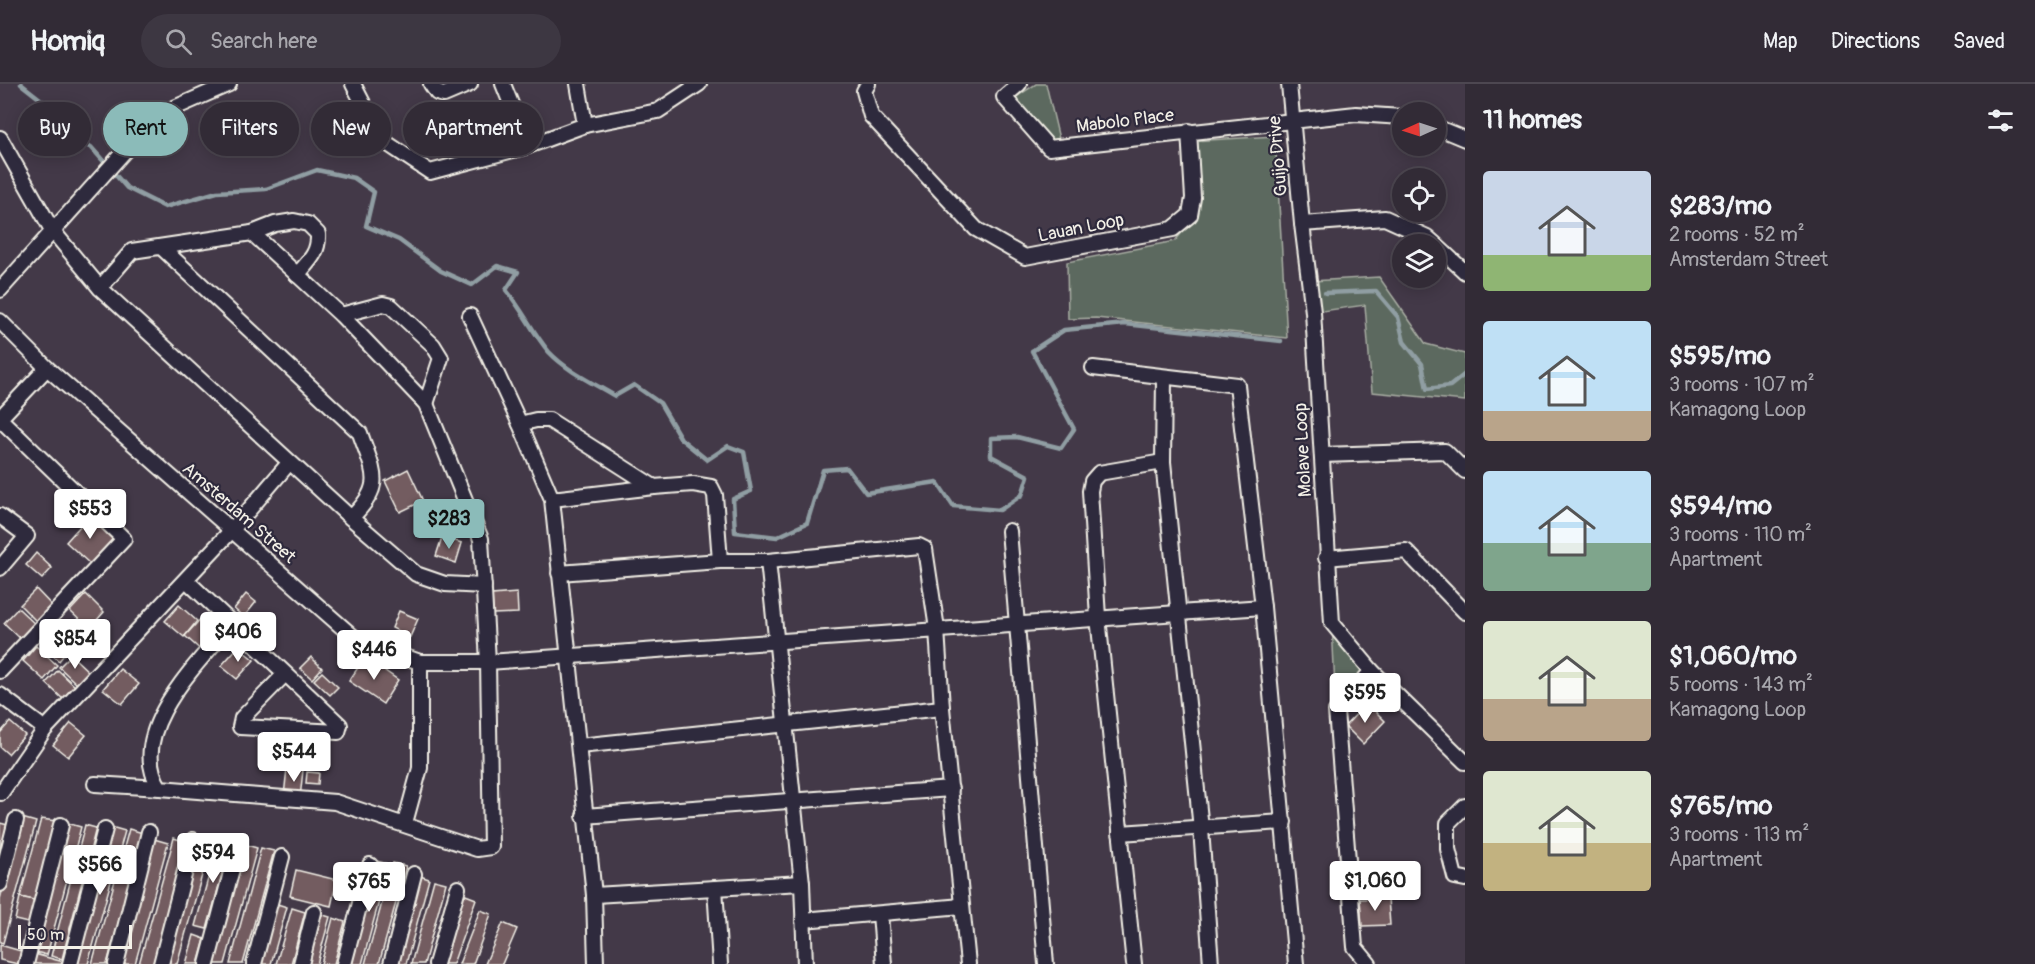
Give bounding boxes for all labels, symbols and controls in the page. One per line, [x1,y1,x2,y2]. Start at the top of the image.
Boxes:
search box [141,14,561,68]
text: Homiq [30,24,105,59]
icon: search [162,25,195,58]
text: Search here [210,27,317,55]
text: Map [1763,28,1798,55]
text: Directions [1831,28,1920,55]
text: Saved [1953,28,2005,55]
chip: Buy [18,102,91,156]
chip: Rent [103,102,188,156]
chip: Filters [200,102,299,156]
chip: New [311,102,391,156]
chip: Apartment [403,102,543,156]
north arrow [1392,102,1446,156]
map controls [1392,102,1446,288]
street label: Mabolo Place [1075,104,1175,138]
text: 11 homes [1483,104,1582,136]
icon: filters [1984,104,2017,137]
street label: Guijo Drive [1263,115,1293,197]
button: locate [1392,168,1446,222]
text: $283/mo [1669,190,1772,222]
icon: home [1531,195,1603,267]
street label: Lauan Loop [1036,208,1126,248]
text: 2 rooms · 52 m² [1669,222,1805,247]
button: layers [1392,234,1446,288]
text: Amsterdam Street [1669,247,1828,272]
text: $595/mo [1669,340,1771,372]
icon: home [1531,345,1603,417]
text: 3 rooms · 107 m² [1669,372,1815,397]
text: Kamagong Loop [1669,397,1806,422]
street label: Molave Loop [1289,402,1317,498]
street label: Amsterdam Street [177,457,301,569]
pin: $553 [54,489,126,540]
text: $594/mo [1669,490,1772,522]
icon: home [1531,495,1603,567]
text: $553 [68,496,112,521]
pin: $283 [413,499,485,550]
text: $283 [427,506,471,531]
text: 3 rooms · 110 m² [1669,522,1812,547]
text: Apartment [1669,547,1762,572]
pin: $406 [202,612,274,663]
pin: $854 [39,619,111,670]
text: $406 [214,619,262,644]
text: $854 [53,626,97,651]
pin: $446 [338,630,410,681]
text: $446 [351,637,397,662]
text: $1,060/mo [1669,640,1797,672]
icon: home [1531,645,1603,717]
text: 5 rooms · 143 m² [1669,672,1813,697]
pin: $595 [1329,673,1401,724]
text: $595 [1344,680,1386,705]
text: Kamagong Loop [1669,697,1806,722]
pin: $544 [258,732,330,783]
text: $544 [272,739,316,764]
text: $765/mo [1669,790,1772,822]
icon: home [1531,795,1603,867]
text: 3 rooms · 113 m² [1669,822,1809,847]
pin: $594 [177,833,249,884]
text: $594 [191,840,235,865]
pin: $566 [64,845,136,896]
text: Apartment [1669,847,1762,872]
text: $566 [78,852,122,877]
pin: $1,060 [1326,861,1424,912]
pin: $765 [333,862,405,913]
text: $1,060 [1344,868,1406,893]
text: $765 [347,869,391,894]
scale bar [18,922,132,950]
text: 50 m [27,925,64,945]

